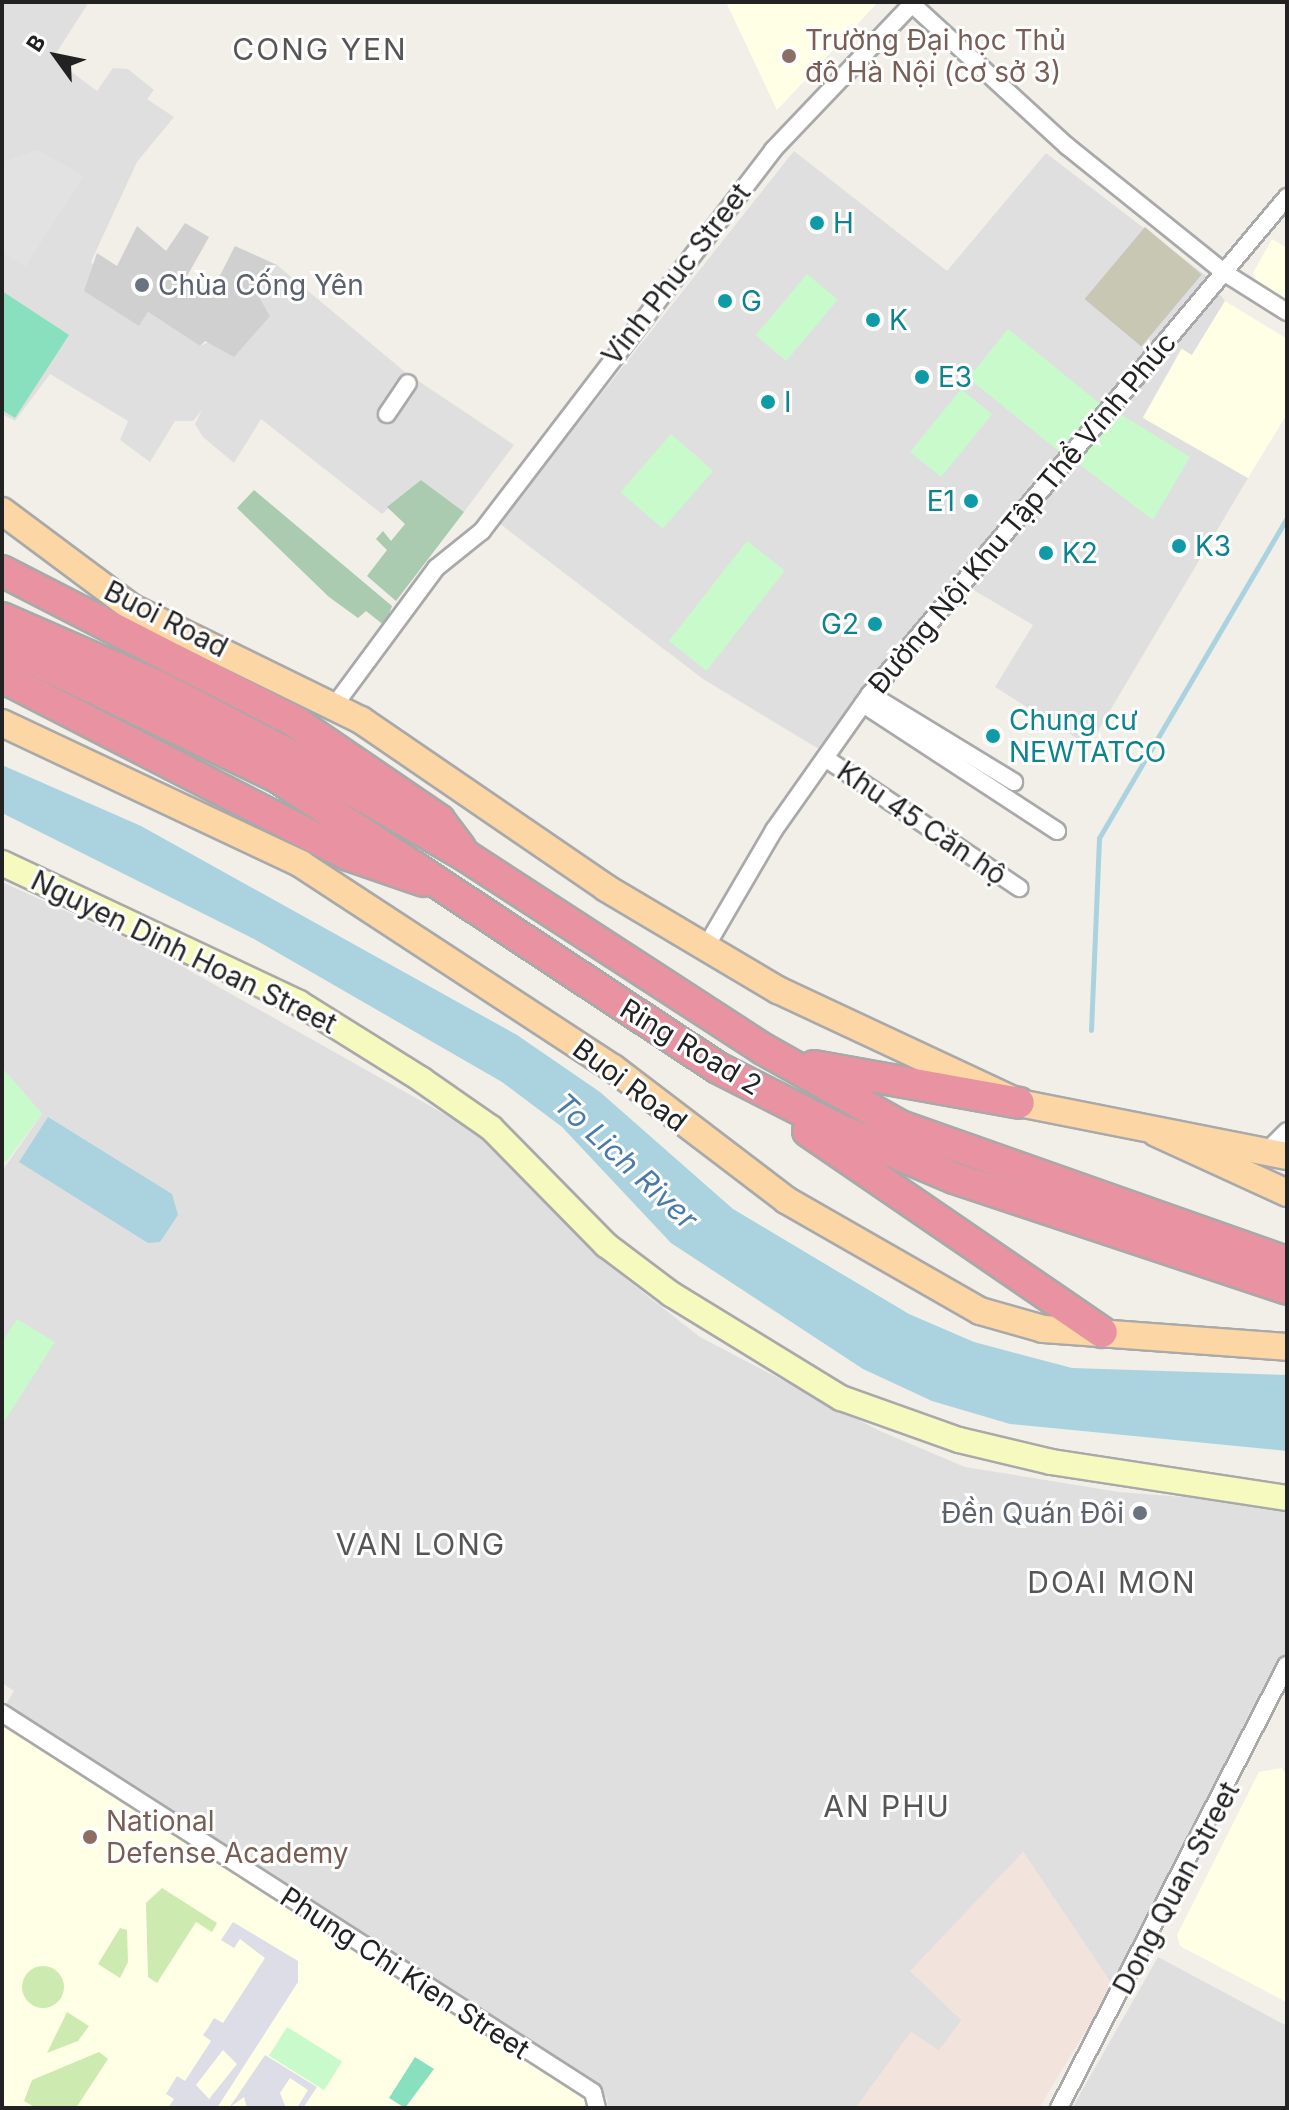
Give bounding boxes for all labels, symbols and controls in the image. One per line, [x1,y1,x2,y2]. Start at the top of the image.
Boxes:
north arrow [16,16,96,96]
place label: Trường Đại học Thủ đô Hà Nội (cơ sở 3) [805,23,1066,89]
text: B [21,30,51,56]
district label: CONG YEN [232,31,408,67]
marker: Trường Đại học Thủ đô Hà Nội (cơ sở 3) [780,47,798,65]
street label: Vinh Phuc Street [595,177,757,371]
place label: H [833,206,854,240]
marker: H [808,214,826,232]
place label: Chùa Cống Yên [158,268,364,302]
marker: Chùa Cống Yên [133,276,151,294]
place label: G [741,284,762,318]
marker: G [716,292,734,310]
place label: K [889,303,908,337]
marker: K [864,311,882,329]
street label: Đường Nội Khu Tập Thể Vĩnh Phúc [861,326,1183,700]
place label: E3 [938,360,972,394]
marker: E3 [913,368,931,386]
place label: I [784,385,792,419]
marker: I [759,393,777,411]
place label: E1 [927,484,955,518]
marker: E1 [962,492,980,510]
place label: K3 [1195,529,1231,563]
place label: K2 [1062,536,1098,570]
marker: K3 [1170,537,1188,555]
marker: K2 [1037,544,1055,562]
street label: Buoi Road [99,574,233,664]
place label: G2 [821,607,859,641]
marker: G2 [866,615,884,633]
place label: Chung cư NEWTATCO [1009,703,1166,769]
marker: Chung cư NEWTATCO [984,727,1002,745]
street label: Khu 45 Căn hộ [831,754,1013,892]
street label: Nguyen Dinh Hoan Street [26,863,342,1041]
street label: Ring Road 2 [614,992,768,1102]
street label: Buoi Road [566,1031,694,1139]
water label: To Lich River [547,1086,705,1236]
place label: Đền Quán Đôi [941,1496,1124,1530]
marker: Đền Quán Đôi [1131,1504,1149,1522]
district label: VAN LONG [336,1526,506,1562]
district label: DOAI MON [1027,1564,1197,1600]
street label: Dong Quan Street [1106,1776,1246,2000]
district label: AN PHU [823,1788,951,1824]
place label: National Defense Academy [106,1804,349,1870]
marker: National Defense Academy [81,1828,99,1846]
street label: Phung Chi Kien Street [274,1880,536,2066]

